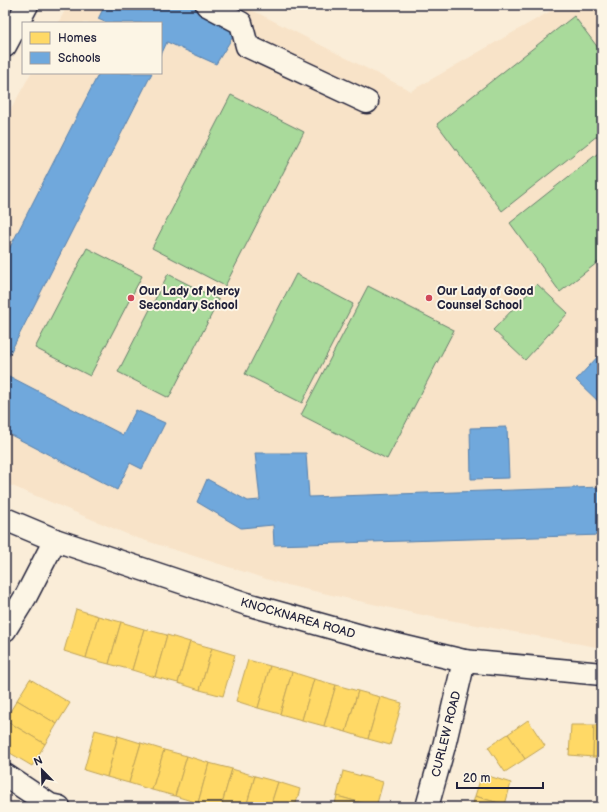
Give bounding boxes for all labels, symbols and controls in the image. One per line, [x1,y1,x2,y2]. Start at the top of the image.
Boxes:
legend [22,22,162,74]
text: Homes [58,31,97,46]
text: Schools [58,51,101,66]
place label: Our Lady of Mercy Secondary School [139,284,240,313]
place label: Our Lady of Good Counsel School [437,284,533,313]
marker: Our Lady of Mercy Secondary School [126,293,136,303]
marker: Our Lady of Good Counsel School [424,293,434,303]
street label: KNOCKNAREA ROAD [239,595,357,642]
street label: CURLEW ROAD [429,689,464,779]
north arrow [22,750,62,790]
text: N [32,754,45,769]
scale bar [457,764,543,790]
text: 20 m [463,771,490,786]

